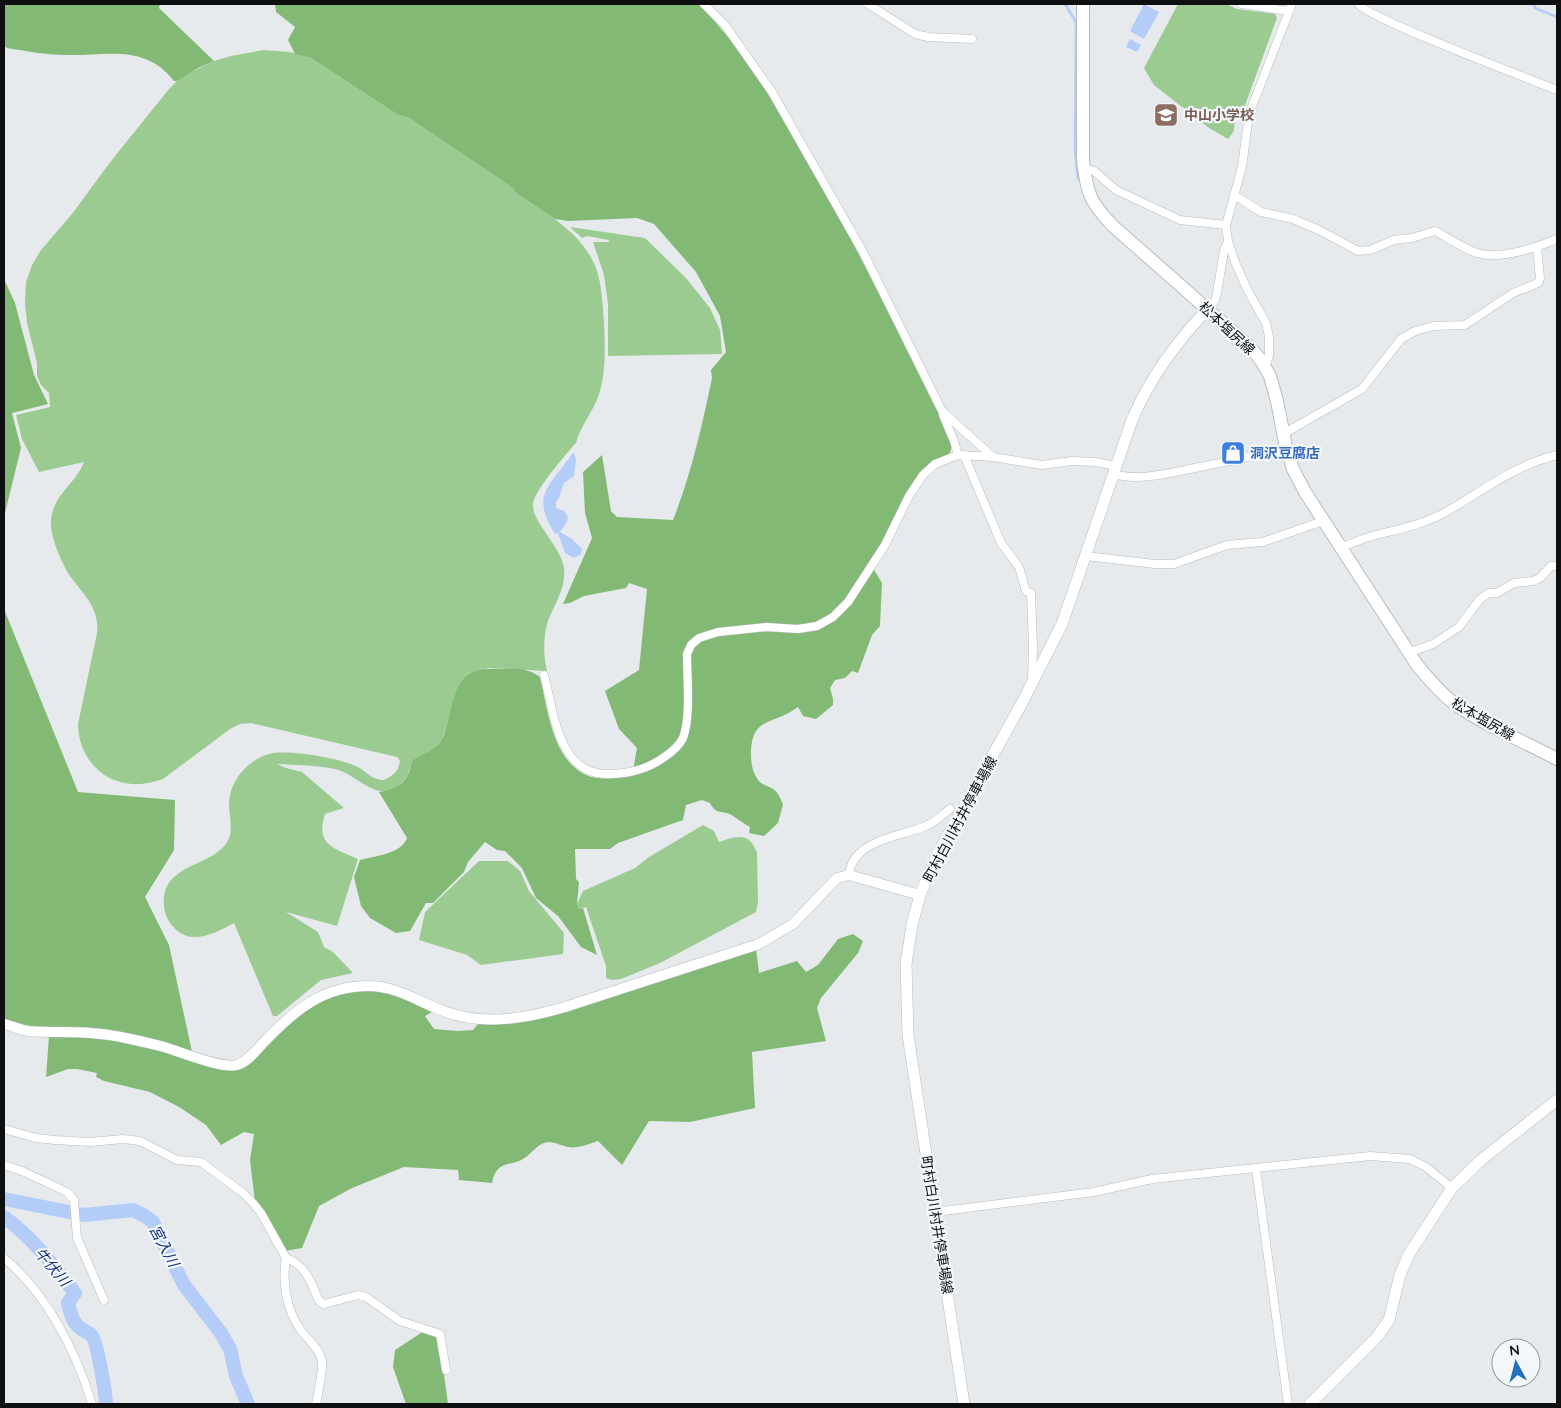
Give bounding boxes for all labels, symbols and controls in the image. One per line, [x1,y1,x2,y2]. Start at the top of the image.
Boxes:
school or university icon: 中山小学校 [1153,102,1179,128]
place label: 中山小学校 [1184,106,1254,124]
street label: 松本塩尻線 [1195,298,1259,358]
shop icon: 洞沢豆腐店 [1220,440,1246,466]
place label: 洞沢豆腐店 [1250,444,1320,462]
street label: 松本塩尻線 [1448,694,1518,744]
street label: 町村白川村井停車場線 [919,753,1001,885]
street label: 町村白川村井停車場線 [917,1154,957,1296]
water label: 宮入川 [145,1221,184,1272]
water label: 牛伏川 [30,1243,76,1291]
north arrow [1491,1338,1541,1388]
text: N [1508,1341,1521,1360]

